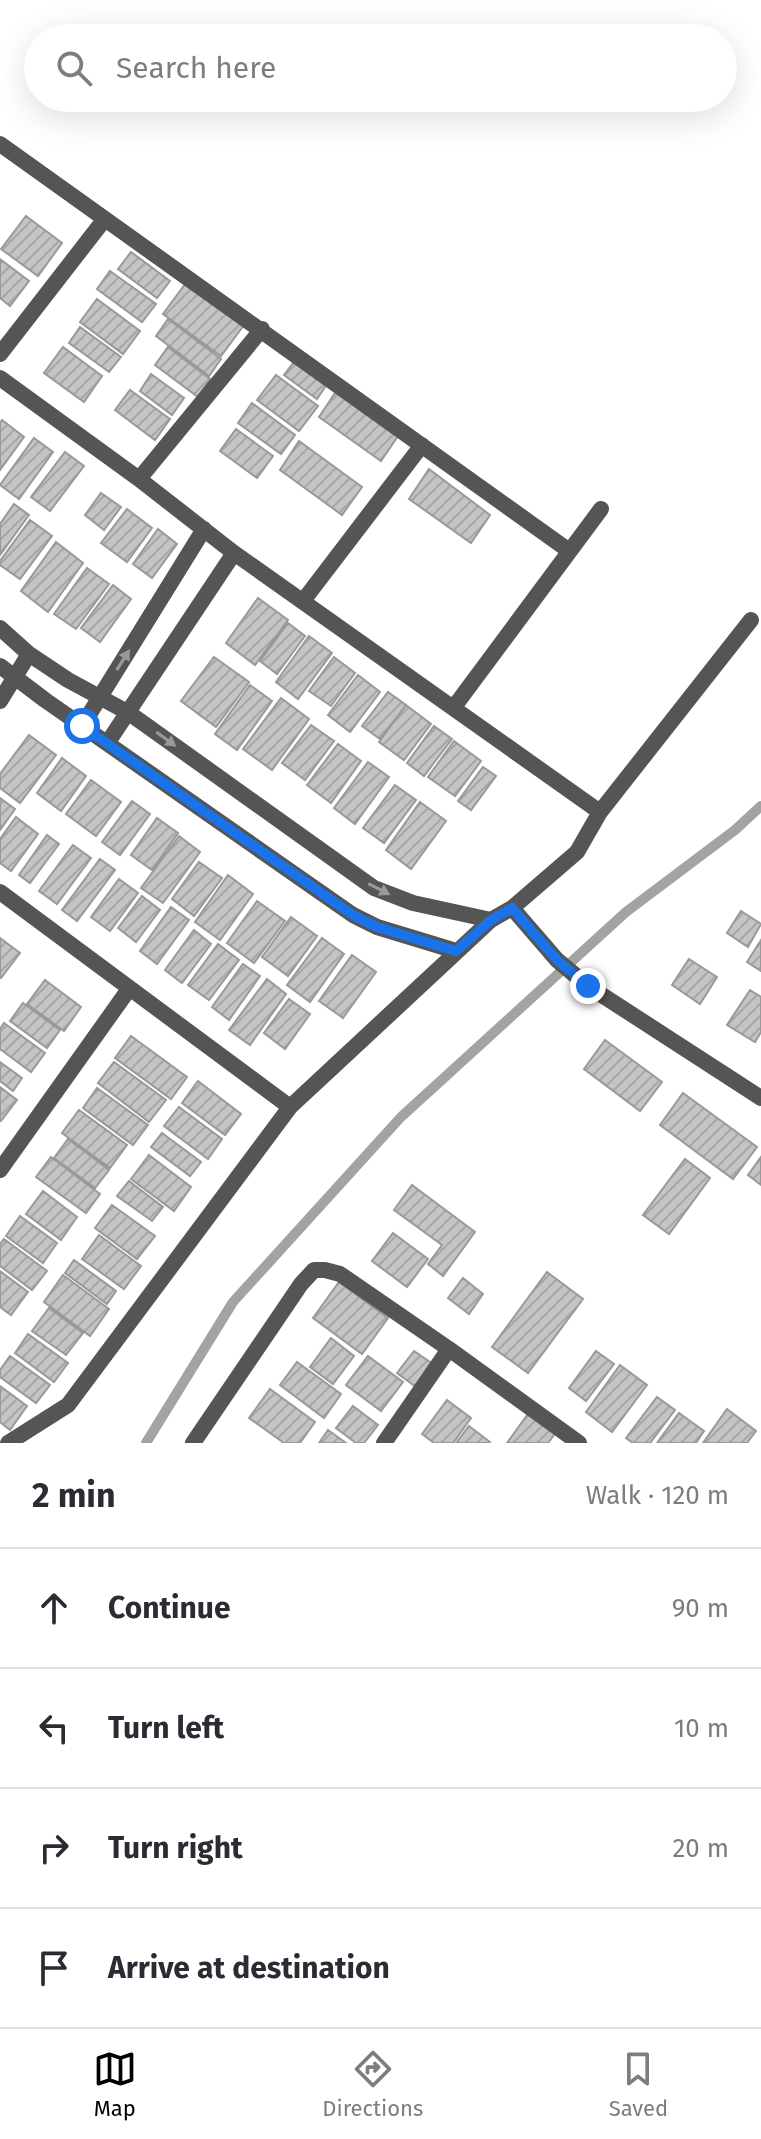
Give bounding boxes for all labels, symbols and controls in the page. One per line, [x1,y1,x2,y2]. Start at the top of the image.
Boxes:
search box [24,24,737,112]
icon: search [52,46,96,90]
text: Search here [116,50,276,86]
one-way arrow [116,649,130,671]
route start [64,708,100,744]
one-way arrow [156,731,177,746]
one-way arrow [367,882,390,895]
route end [570,968,606,1004]
text: 2 min [32,1475,116,1516]
text: Walk · 120 m [586,1480,729,1511]
icon: ahead [32,1586,76,1630]
text: Continue [108,1590,231,1626]
text: 90 m [672,1593,729,1624]
icon: left [32,1706,76,1750]
text: Turn left [108,1710,224,1746]
text: 10 m [674,1713,729,1744]
icon: right [32,1826,76,1870]
text: Turn right [108,1830,243,1866]
text: 20 m [672,1833,729,1864]
icon: arrive [32,1946,76,1990]
text: Arrive at destination [108,1950,390,1986]
tab: Map [93,2047,137,2122]
tab: Directions [322,2047,423,2122]
tab: Saved [609,2047,668,2122]

